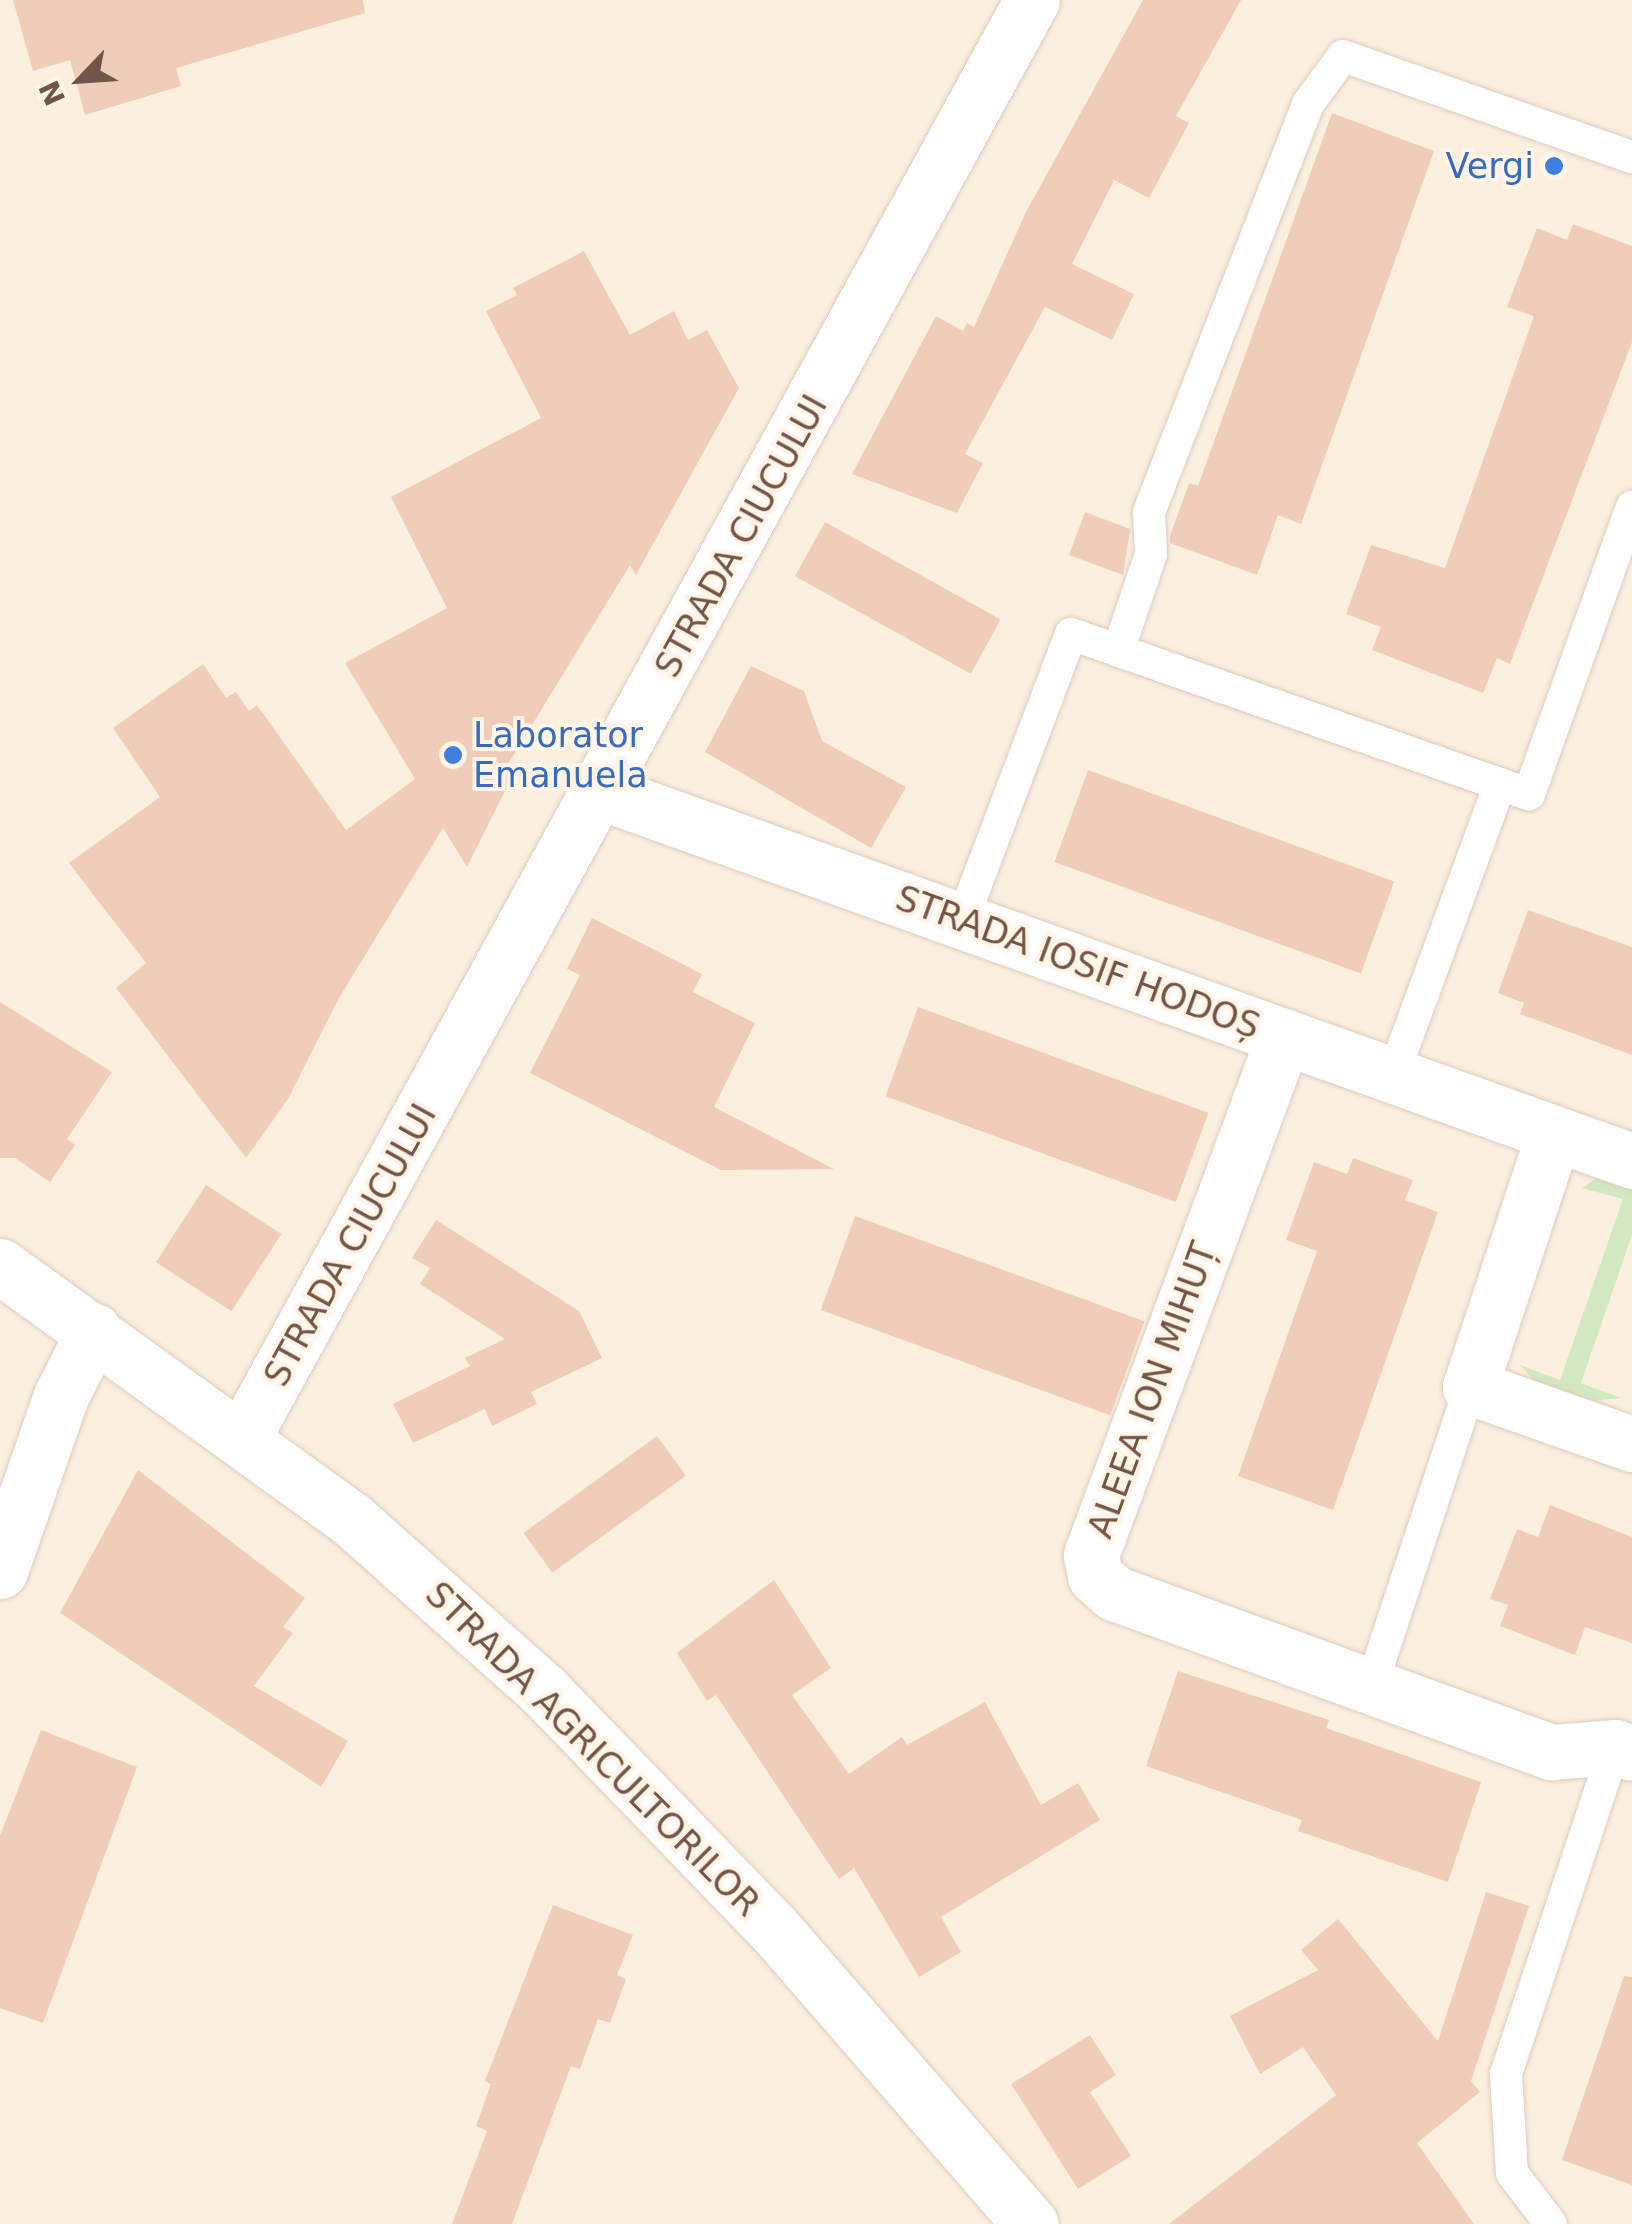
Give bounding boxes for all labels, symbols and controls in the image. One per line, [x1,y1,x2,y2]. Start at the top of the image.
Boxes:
north arrow [30,30,130,130]
text: N [32,75,72,110]
place label: Vergi [1446,145,1534,187]
marker: Vergi [1543,155,1565,177]
street label: STRADA CIUCULUI [646,388,836,684]
place label: Laborator Emanuela [473,714,648,796]
marker: Laborator Emanuela [442,744,464,766]
street label: STRADA IOSIF HODOȘ [890,877,1266,1047]
street label: STRADA CIUCULUI [255,1097,445,1393]
street label: ALEEA ION MIHUȚ [1079,1236,1225,1544]
street label: STRADA AGRICULTORILOR [417,1573,769,1925]

